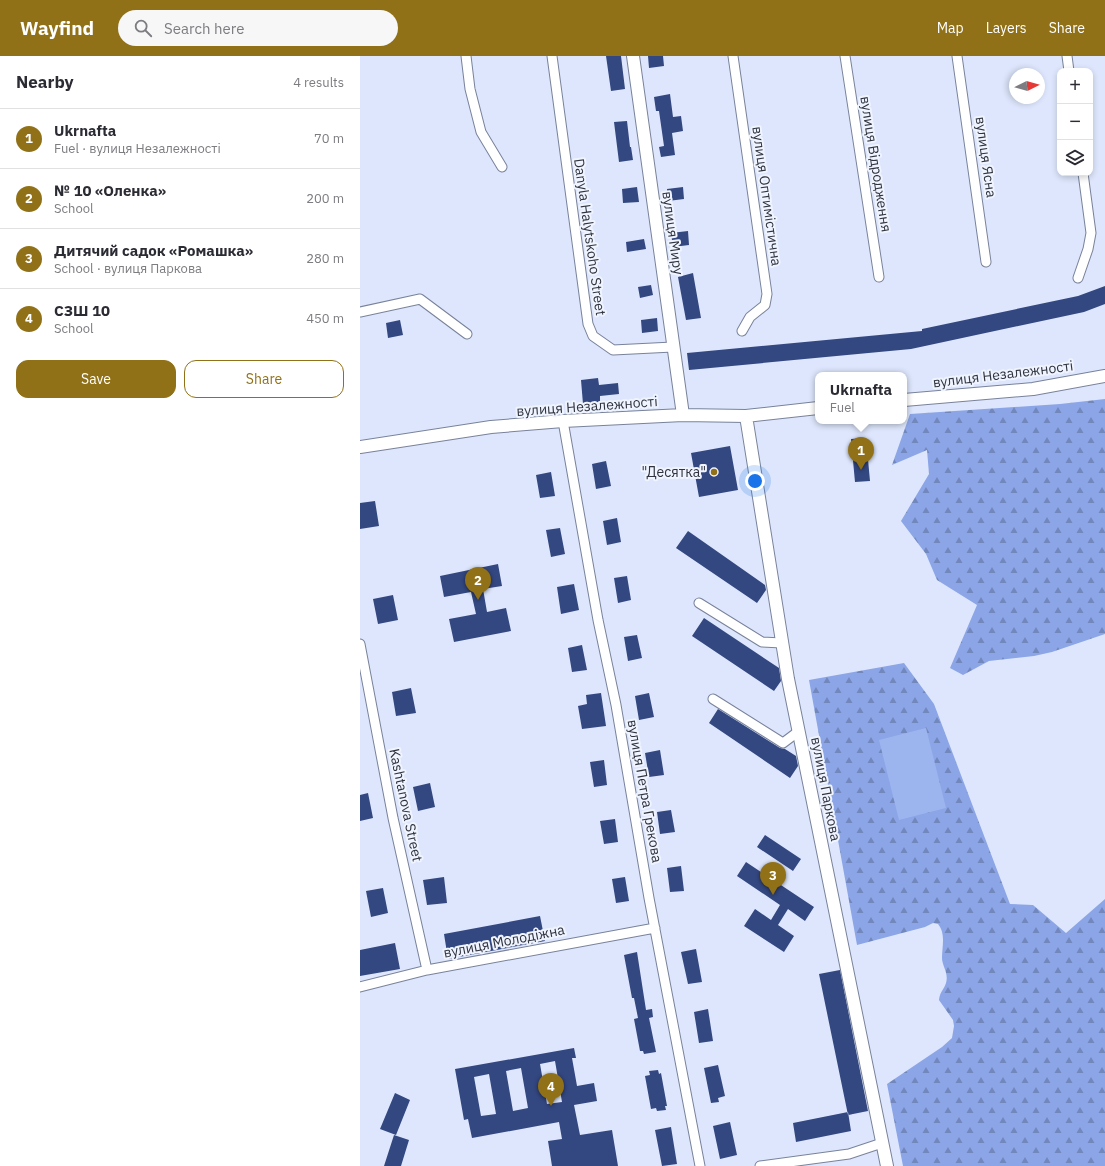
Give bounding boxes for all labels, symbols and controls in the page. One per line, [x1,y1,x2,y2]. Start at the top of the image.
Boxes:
search box [118,10,398,46]
text: Wayfind [20,16,94,40]
icon: search [132,17,154,39]
text: Search here [164,19,244,38]
text: Map [937,19,964,37]
text: Layers [986,19,1027,37]
text: Share [1049,19,1085,37]
north arrow [1009,68,1045,104]
map controls [1057,68,1093,176]
button: + [1057,68,1093,104]
text: Nearby [16,71,74,93]
text: 4 results [293,74,344,91]
street label: вулиця Відродження [856,95,896,233]
button: − [1057,104,1093,140]
street label: вулиця Ясна [971,115,1001,199]
text: Ukrnafta [54,121,116,140]
street label: вулиця Оптимістична [748,125,786,268]
text: 1 [25,130,33,147]
text: 70 m [314,130,344,147]
text: Fuel · вулиця Незалежності [54,140,221,157]
button: layers [1057,140,1093,176]
street label: Danyla Halytskoho Street [570,157,610,317]
text: № 10 «Оленка» [54,181,166,200]
text: 2 [25,190,33,207]
text: 200 m [306,190,344,207]
street label: вулиця Миру [658,190,688,276]
text: School [54,200,94,217]
text: Дитячий садок «Ромашка» [54,241,253,260]
text: 3 [25,250,33,267]
text: 280 m [306,250,344,267]
text: School · вулиця Паркова [54,260,202,277]
text: СЗШ 10 [54,301,110,320]
text: 4 [25,310,33,327]
text: 450 m [306,310,344,327]
text: School [54,320,94,337]
street label: вулиця Незалежності [932,356,1074,392]
button: Save [16,360,176,398]
button: Share [184,360,344,398]
popup [815,372,907,424]
text: Ukrnafta [830,380,892,399]
street label: вулиця Незалежності [516,392,658,420]
text: Fuel [830,399,855,416]
pin: 1 [848,437,874,470]
place label: "Десятка" [642,463,706,481]
marker: "Десятка" [709,467,719,477]
your location [745,471,765,491]
pin: 2 [465,567,491,600]
street label: вулиця Петра Грекова [624,718,667,864]
street label: вулиця Паркова [807,735,845,843]
street label: Kashtanova Street [385,747,427,863]
pin: 3 [760,862,786,895]
street label: вулиця Молодіжна [442,920,567,962]
pin: 4 [538,1073,564,1106]

